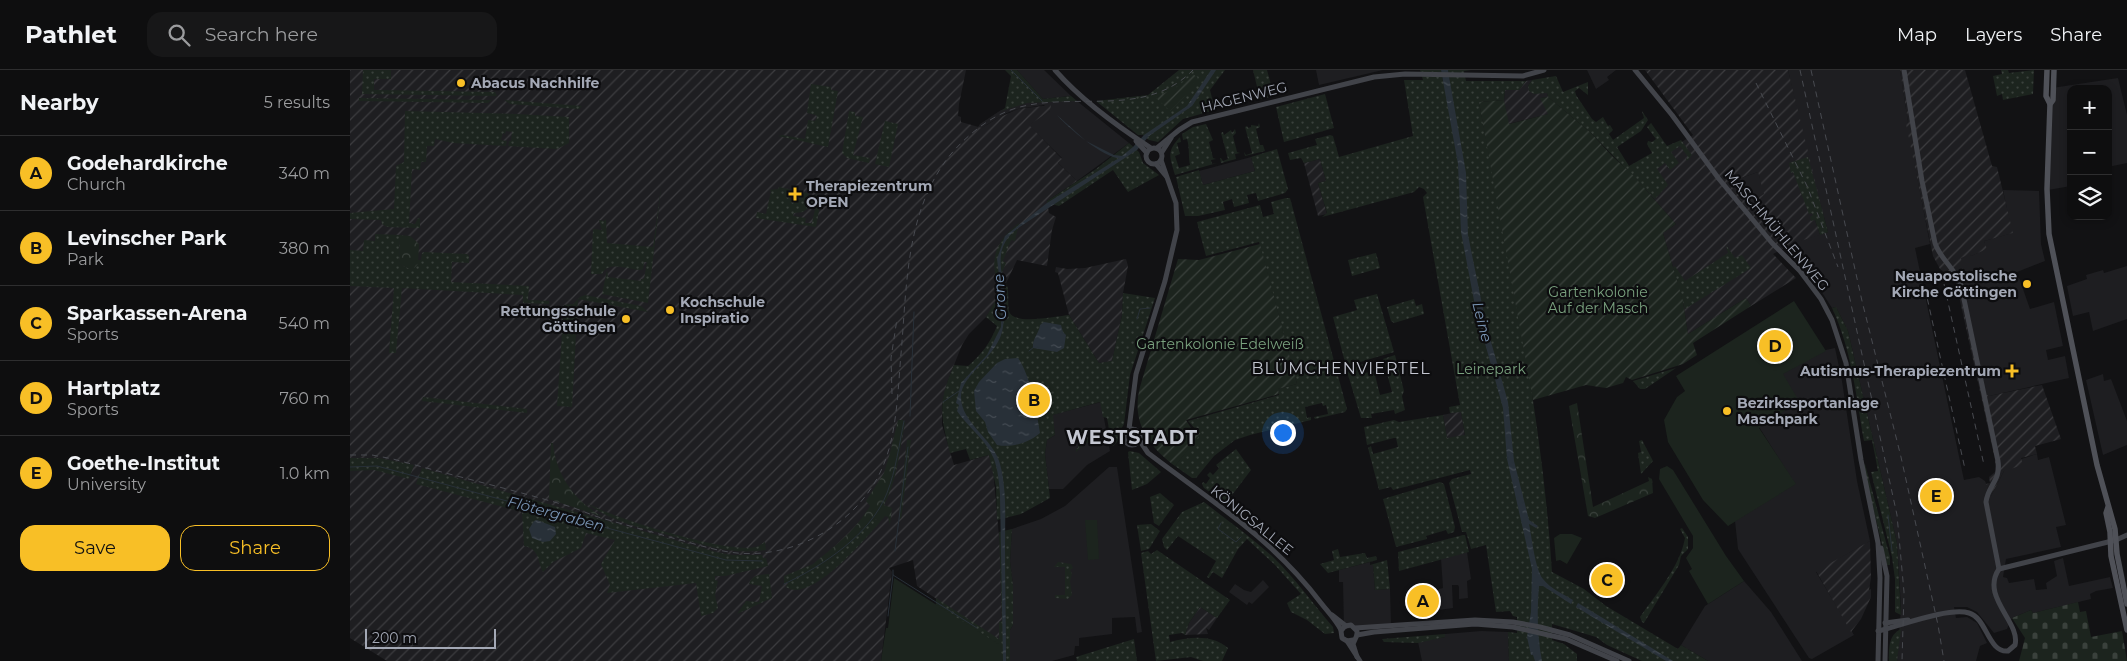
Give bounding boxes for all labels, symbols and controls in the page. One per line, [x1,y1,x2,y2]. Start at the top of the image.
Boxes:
search box [147,12,497,57]
text: Pathlet [25,20,117,49]
icon: search [165,21,193,49]
text: Search here [205,23,318,46]
text: Map [1897,24,1937,46]
text: Layers [1965,24,2022,46]
text: Share [2050,24,2102,46]
place label: Abacus Nachhilfe [470,74,600,92]
marker: Abacus Nachhilfe [455,77,467,89]
street label: HAGENWEG [1199,78,1289,116]
map controls [2067,85,2112,220]
button: + [2067,85,2112,130]
text: Nearby [20,90,99,115]
text: 5 results [264,93,330,112]
button: − [2067,130,2112,175]
text: Godehardkirche [67,152,228,175]
text: A [30,164,42,183]
text: 340 m [279,164,330,183]
street label: MASCHMÜHLENWEG [1721,165,1833,295]
text: Church [67,175,126,194]
button: layers [2067,175,2112,220]
place label: Therapiezentrum OPEN [806,177,932,211]
marker: Therapiezentrum OPEN [788,187,802,201]
text: Levinscher Park [67,227,226,250]
text: B [30,239,42,258]
text: 380 m [279,239,330,258]
text: Park [67,250,104,269]
place label: Neuapostolische Kirche Göttingen [1892,267,2017,301]
water label: Grone [989,274,1010,321]
marker: Neuapostolische Kirche Göttingen [2021,278,2033,290]
park label: Gartenkolonie Auf der Masch [1548,283,1648,317]
place label: Kochschule Inspiratio [680,293,765,327]
water label: Leine [1468,300,1497,344]
text: Sparkassen-Arena [67,302,248,325]
place label: Rettungsschule Göttingen [500,302,616,336]
marker: Kochschule Inspiratio [664,304,676,316]
marker: Rettungsschule Göttingen [620,313,632,325]
text: C [30,314,42,333]
text: 540 m [279,314,330,333]
text: Sports [67,325,119,344]
pin: D [1759,327,1791,365]
park label: Gartenkolonie Edelweiß [1136,335,1304,353]
district label: BLÜMCHENVIERTEL [1251,358,1431,378]
park label: Leinepark [1456,360,1527,378]
place label: Autismus-Therapiezentrum [1799,362,2001,380]
marker: Autismus-Therapiezentrum [2005,364,2019,378]
text: Hartplatz [67,377,160,400]
pin: B [1018,381,1050,419]
text: D [29,389,43,408]
text: 760 m [279,389,330,408]
place label: Bezirkssportanlage Maschpark [1737,394,1879,428]
text: Sports [67,400,119,419]
marker: Bezirkssportanlage Maschpark [1721,405,1733,417]
your location [1270,420,1296,446]
district label: WESTSTADT [1066,426,1198,449]
text: Goethe-Institut [67,452,220,475]
text: E [31,464,41,483]
text: 1.0 km [280,464,330,483]
text: University [67,475,146,494]
pin: E [1920,477,1952,515]
street label: KÖNIGSALLEE [1207,481,1297,559]
water label: Flötergraben [506,491,607,536]
button: Save [20,525,170,571]
button: Share [180,525,330,571]
pin: C [1591,561,1623,599]
pin: A [1407,582,1439,620]
scale bar [365,626,496,649]
text: 200 m [372,629,417,647]

